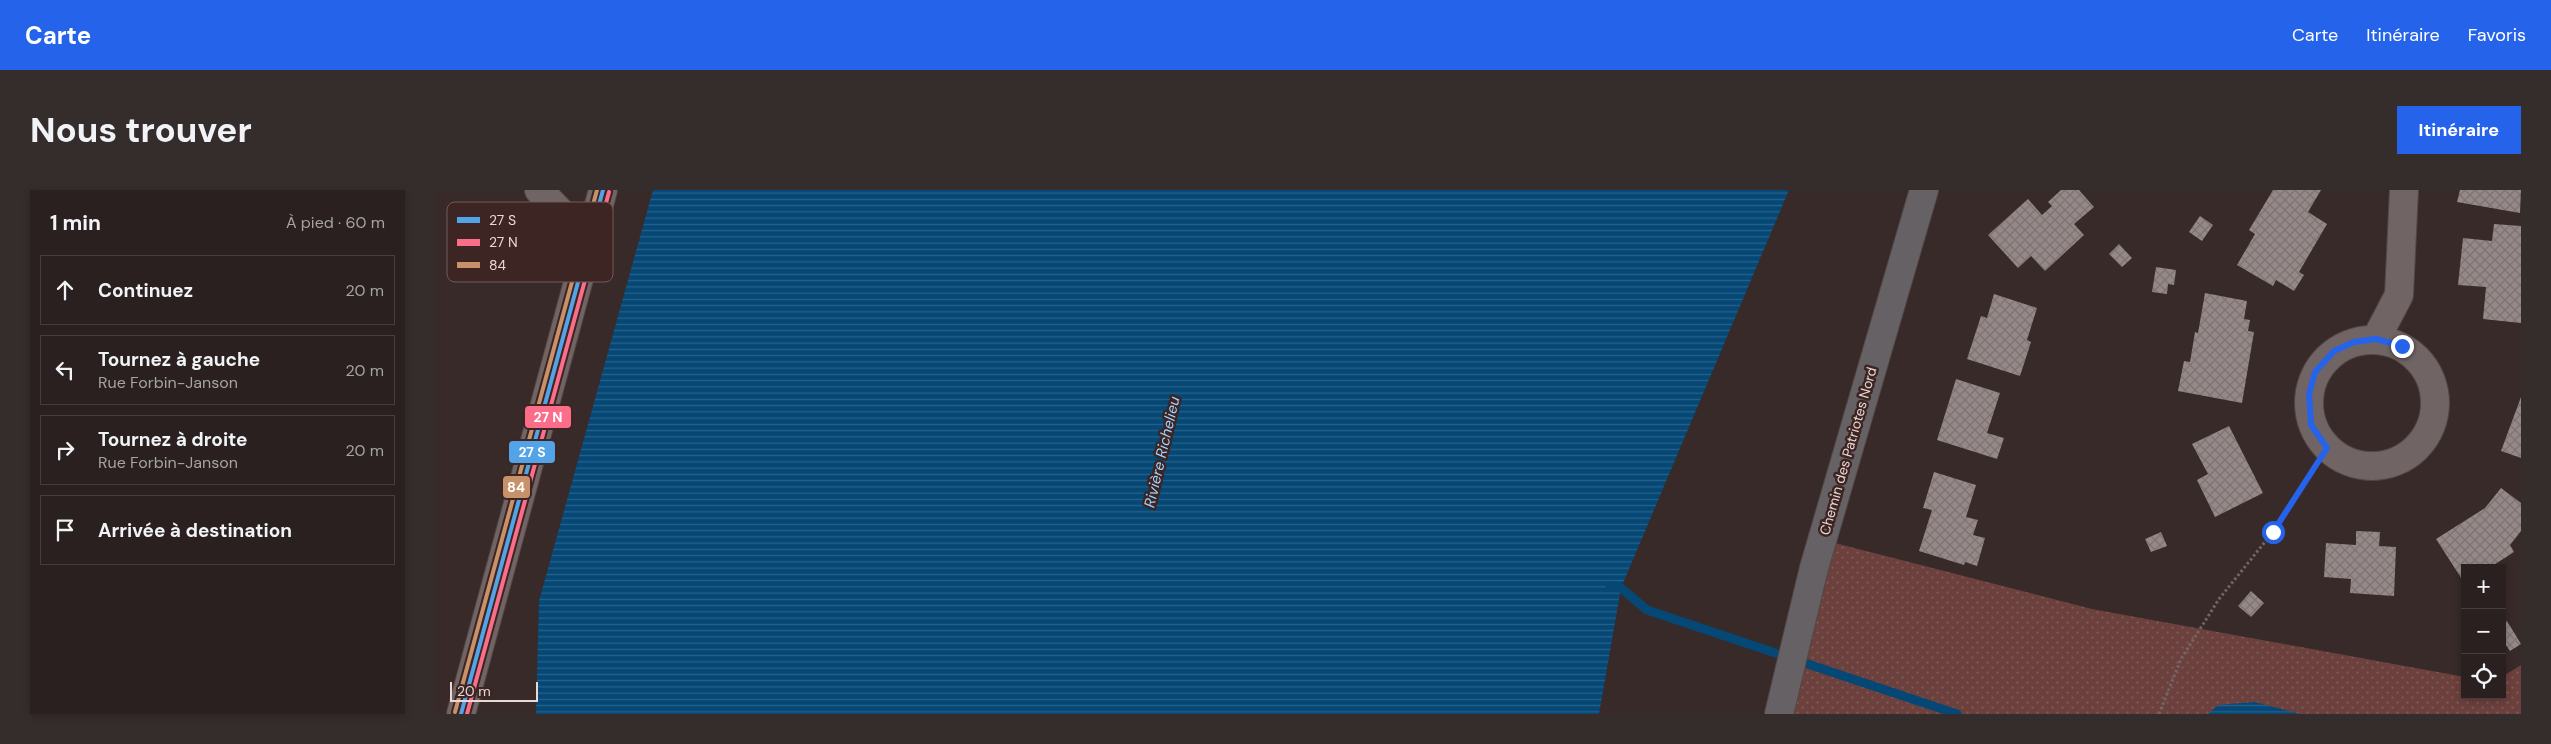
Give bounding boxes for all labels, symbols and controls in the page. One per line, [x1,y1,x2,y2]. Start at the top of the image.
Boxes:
text: Carte [25,20,91,51]
text: Carte [2292,23,2338,47]
text: Itinéraire [2366,23,2440,47]
text: Favoris [2468,23,2526,47]
button: Itinéraire [2397,106,2521,154]
text: Nous trouver [30,107,252,153]
legend [447,202,613,282]
text: 1 min [50,209,101,237]
text: 27 S [489,211,516,229]
text: À pied · 60 m [286,212,385,233]
text: 27 N [489,233,518,251]
text: 84 [489,256,507,274]
icon: ahead [51,276,79,304]
text: Continuez [98,278,193,303]
text: 20 m [345,280,384,301]
route end [2391,335,2414,358]
text: Tournez à gauche [98,347,260,372]
icon: left [51,356,79,384]
text: 20 m [345,360,384,381]
street label: Chemin des Patriotes Nord [1815,365,1881,537]
text: Rue Forbin-Janson [98,372,238,393]
water label: Rivière Richelieu [1139,394,1185,510]
line badge: 27 N [524,405,572,429]
text: 27 N [534,408,563,426]
text: Tournez à droite [98,427,248,452]
icon: right [51,436,79,464]
text: 20 m [345,440,384,461]
line badge: 27 S [508,440,556,464]
text: 27 S [518,443,546,461]
text: Rue Forbin-Janson [98,452,238,473]
line badge: 84 [502,475,531,499]
text: 84 [507,478,525,496]
icon: arrive [51,516,79,544]
text: Arrivée à destination [98,518,292,543]
route start [2262,521,2285,544]
map controls [2461,564,2506,699]
button: + [2461,564,2506,609]
button: − [2461,609,2506,654]
button: locate [2461,654,2506,699]
scale bar [450,679,537,702]
text: 20 m [457,682,491,700]

